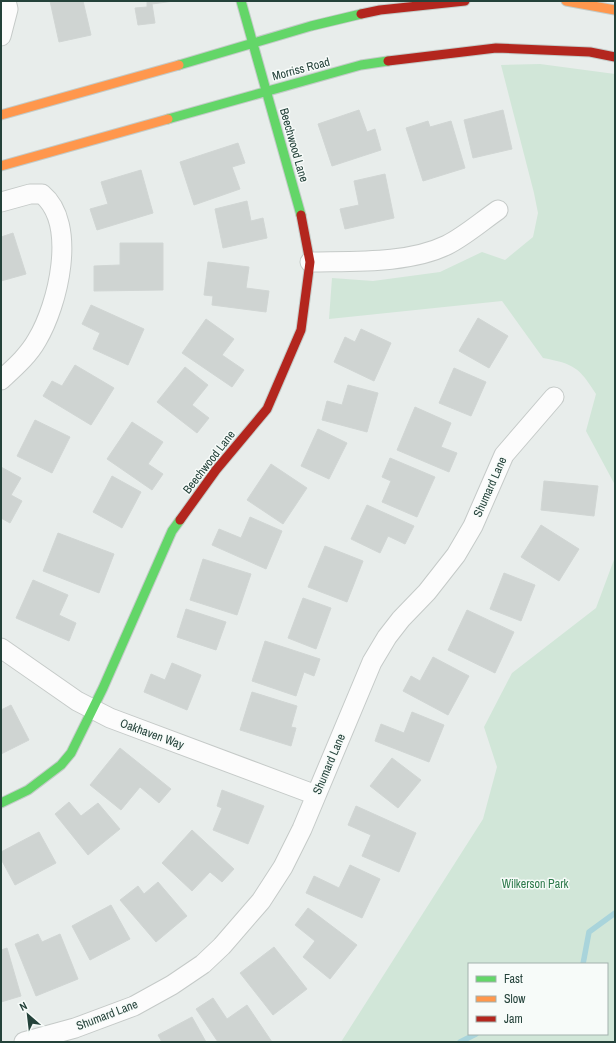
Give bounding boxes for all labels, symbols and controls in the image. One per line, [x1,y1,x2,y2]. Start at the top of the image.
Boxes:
street label: Morriss Road [270,54,332,84]
street label: Beechwood Lane [276,106,312,184]
street label: Beechwood Lane [179,427,239,497]
street label: Shumard Lane [470,454,510,520]
street label: Oakhaven Way [118,715,186,753]
street label: Shumard Lane [309,731,349,797]
park label: Wilkerson Park [502,876,568,892]
legend [468,963,608,1035]
text: Fast [504,971,523,987]
text: Slow [504,991,526,1007]
north arrow [8,995,48,1035]
street label: Shumard Lane [74,996,140,1034]
text: N [17,998,29,1014]
text: Jam [504,1011,523,1027]

